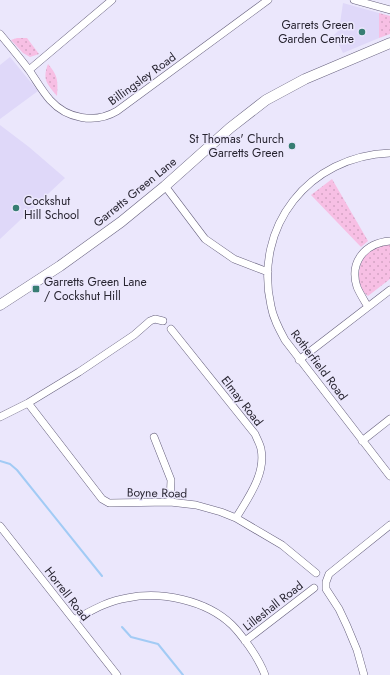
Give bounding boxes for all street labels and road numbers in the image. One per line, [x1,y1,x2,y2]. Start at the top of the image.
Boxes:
street label: Billingsley Road [104,48,180,110]
street label: Garretts Green Lane [89,153,181,231]
street label: Rotherfield Road [286,326,352,404]
street label: Elmay Road [217,372,267,430]
street label: Boyne Road [127,483,187,503]
street label: Horrell Road [40,563,94,625]
street label: Lilleshall Road [239,577,307,635]

